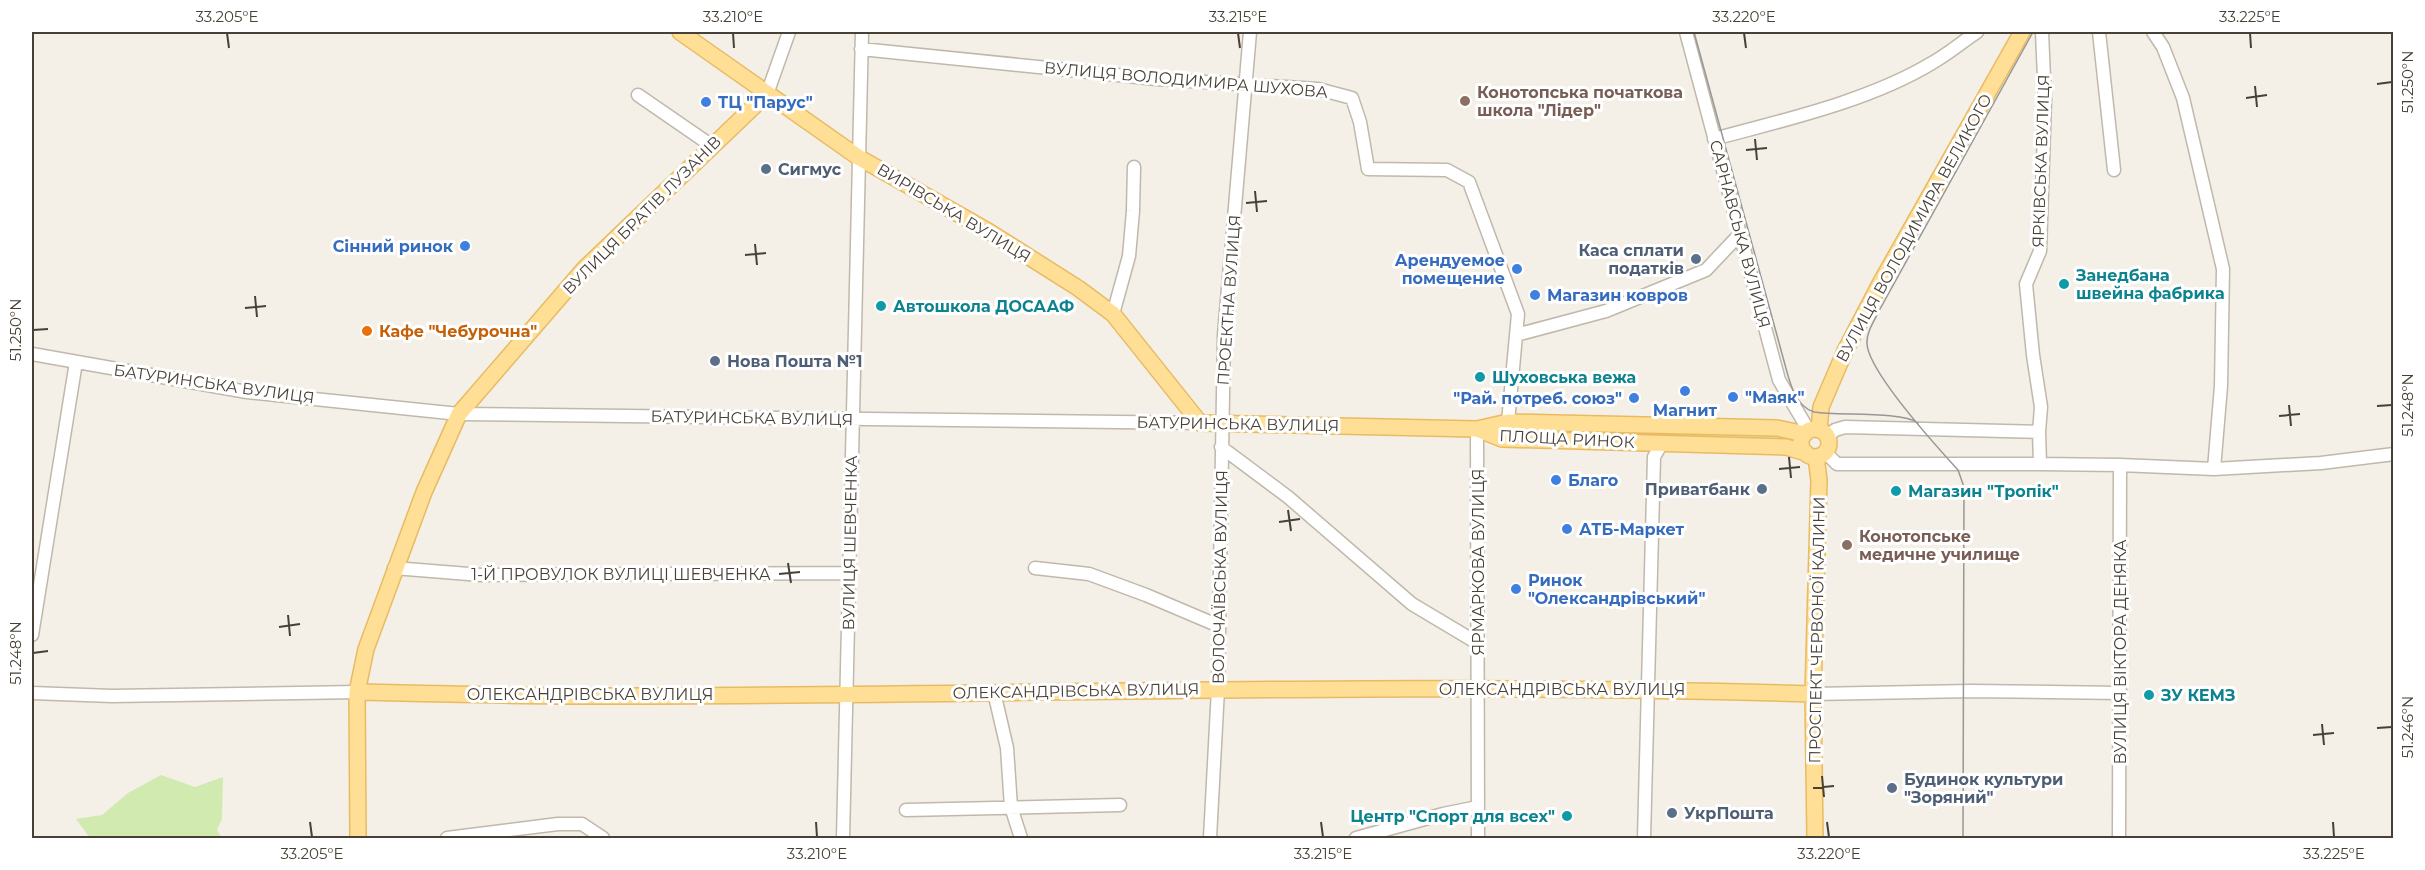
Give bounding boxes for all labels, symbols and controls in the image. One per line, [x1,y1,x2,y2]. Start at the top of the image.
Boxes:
text: 33.205°E [195,7,259,26]
text: 33.210°E [703,7,763,26]
text: 33.215°E [1209,7,1267,26]
text: 33.220°E [1712,7,1776,26]
text: 33.225°E [2219,7,2281,26]
text: 51.250°N [2398,51,2417,113]
street label: ВУЛИЦЯ ВОЛОДИМИРА ШУХОВА [1043,58,1329,102]
street label: ЯРКІВСЬКА ВУЛИЦЯ [2028,74,2054,248]
place label: Конотопська початкова школа "Лідер" [1477,83,1683,120]
street label: ВУЛИЦЯ ВОЛОДИМИРА ВЕЛИКОГО [1832,91,1996,365]
place label: ТЦ "Парус" [718,93,813,112]
marker: Конотопська початкова школа "Лідер" [1458,94,1472,108]
marker: ТЦ "Парус" [699,95,713,109]
street label: ВУЛИЦЯ БРАТІВ ЛУЗАНІВ [559,132,725,298]
street label: САРНАВСЬКА ВУЛИЦЯ [1706,138,1774,330]
place label: Сигмус [778,160,842,179]
street label: ВИРІВСЬКА ВУЛИЦЯ [874,160,1034,266]
marker: Сигмус [759,162,773,176]
street label: ПРОЕКТНА ВУЛИЦЯ [1214,214,1244,386]
place label: Сінний ринок [333,237,454,256]
marker: Сінний ринок [458,239,472,253]
place label: Каса сплати податків [1579,241,1684,278]
place label: Арендуемое помещение [1395,251,1505,288]
marker: Каса сплати податків [1689,252,1703,266]
marker: Арендуемое помещение [1510,262,1524,276]
place label: Занедбана швейна фабрика [2075,266,2225,303]
marker: Занедбана швейна фабрика [2057,277,2071,291]
place label: Магазин ковров [1547,286,1688,305]
marker: Магазин ковров [1528,288,1542,302]
place label: Автошкола ДОСААФ [893,297,1074,316]
text: 51.250°N [6,299,25,361]
marker: Автошкола ДОСААФ [874,299,888,313]
place label: Кафе "Чебурочна" [379,322,537,341]
marker: Кафе "Чебурочна" [360,324,374,338]
place label: Нова Пошта №1 [727,352,863,371]
marker: Нова Пошта №1 [708,354,722,368]
street label: БАТУРИНСЬКА ВУЛИЦЯ [112,360,316,408]
place label: Шуховська вежа [1492,368,1636,387]
marker: Шуховська вежа [1473,370,1487,384]
text: 51.248°N [2398,373,2417,437]
marker: Магнит [1678,384,1692,398]
place label: "Маяк" [1745,388,1804,407]
place label: "Рай. потреб. союз" [1453,389,1622,408]
marker: "Маяк" [1726,390,1740,404]
marker: "Рай. потреб. союз" [1627,391,1641,405]
place label: Магнит [1653,401,1718,420]
street label: БАТУРИНСЬКА ВУЛИЦЯ [650,407,854,429]
street label: БАТУРИНСЬКА ВУЛИЦЯ [1136,413,1340,435]
street label: ПЛОЩА РИНОК [1499,426,1635,452]
street label: ВУЛИЦЯ ШЕВЧЕНКА [839,455,861,631]
street label: ЯРМАРКОВА ВУЛИЦЯ [1469,469,1488,655]
street label: ВОЛОЧАЇВСЬКА ВУЛИЦЯ [1208,470,1231,684]
place label: Благо [1568,471,1618,490]
marker: Благо [1549,473,1563,487]
place label: Приватбанк [1645,480,1751,499]
marker: Приватбанк [1755,482,1769,496]
place label: Магазин "Тропік" [1908,482,2059,501]
marker: Магазин "Тропік" [1889,484,1903,498]
street label: ПРОСПЕКТ ЧЕРВОНОЇ КАЛИНИ [1804,496,1829,764]
place label: АТБ-Маркет [1579,520,1685,539]
marker: АТБ-Маркет [1560,522,1574,536]
place label: Конотопське медичне училище [1859,527,2020,564]
marker: Конотопське медичне училище [1840,538,1854,552]
street label: ВУЛИЦЯ ВІКТОРА ДЕНЯКА [2111,539,2130,764]
street label: 1-Й ПРОВУЛОК ВУЛИЦІ ШЕВЧЕНКА [471,565,771,584]
place label: Ринок "Олександрівський" [1528,571,1705,608]
marker: Ринок "Олександрівський" [1509,582,1523,596]
text: 51.248°N [6,621,25,685]
street label: ОЛЕКСАНДРІВСЬКА ВУЛИЦЯ [952,679,1200,703]
street label: ОЛЕКСАНДРІВСЬКА ВУЛИЦЯ [1439,680,1685,699]
street label: ОЛЕКСАНДРІВСЬКА ВУЛИЦЯ [467,685,713,704]
place label: ЗУ КЕМЗ [2160,686,2235,705]
marker: ЗУ КЕМЗ [2142,688,2156,702]
text: 51.246°N [2398,696,2417,758]
place label: Будинок культури "Зоряний" [1904,770,2063,807]
marker: Будинок культури "Зоряний" [1885,781,1899,795]
place label: УкрПошта [1684,804,1774,823]
marker: УкрПошта [1665,806,1679,820]
place label: Центр "Спорт для всех" [1350,807,1555,826]
marker: Центр "Спорт для всех" [1560,809,1574,823]
text: 33.205°E [280,844,344,863]
text: 33.210°E [787,844,847,863]
text: 33.215°E [1294,844,1352,863]
text: 33.220°E [1797,844,1861,863]
text: 33.225°E [2303,844,2365,863]

